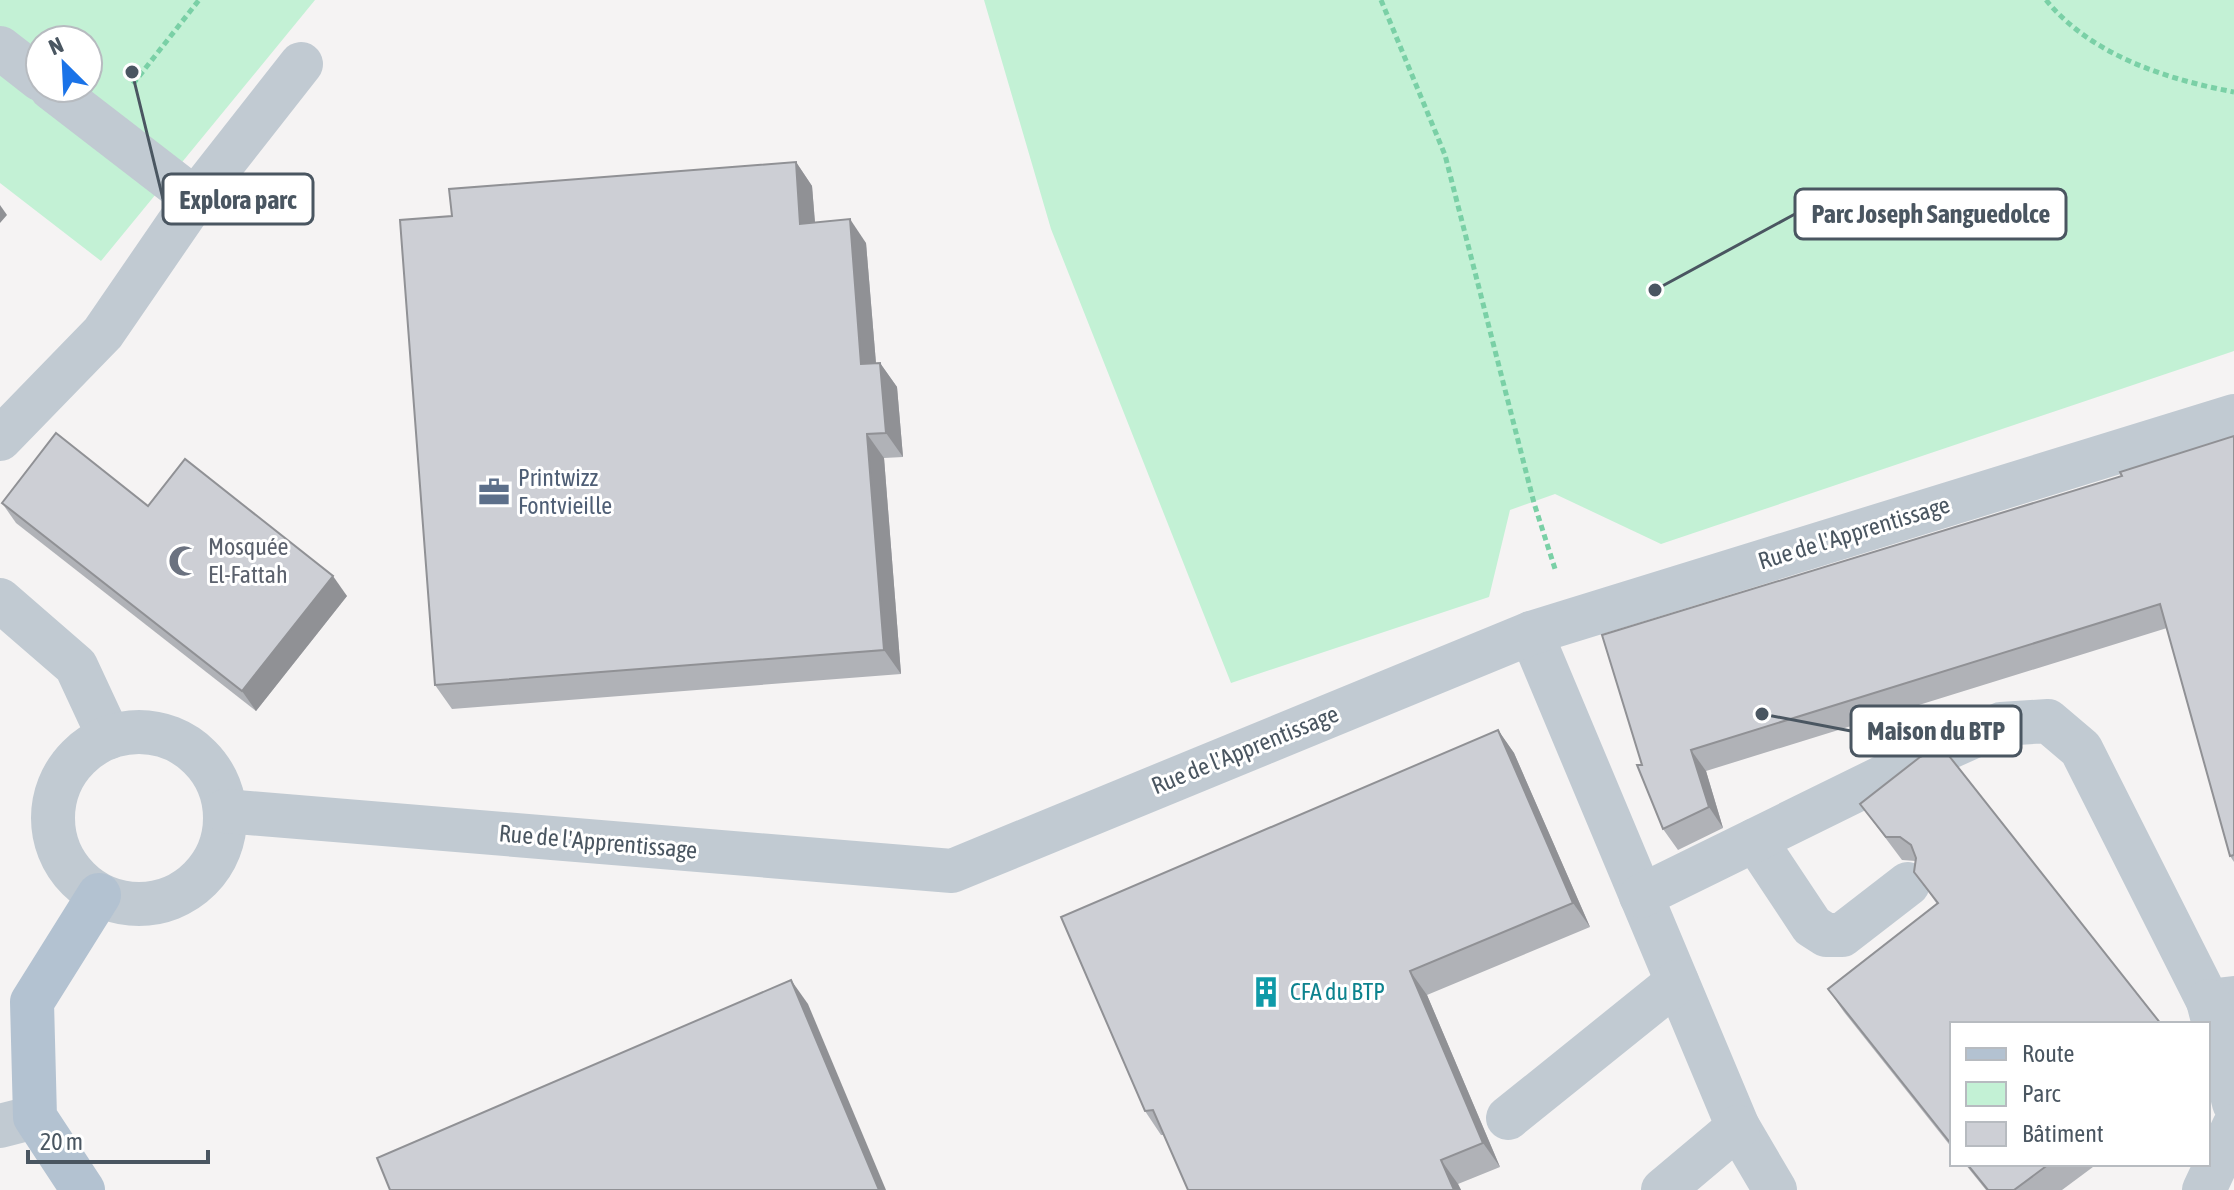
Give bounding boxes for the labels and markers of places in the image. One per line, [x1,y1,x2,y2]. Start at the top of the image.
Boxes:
callout: Explora parc [163,174,313,224]
callout: Parc Joseph Sanguedolce [1795,189,2066,239]
place label: Printwizz Fontvieille [518,464,612,519]
office icon: Printwizz Fontvieille [477,475,511,509]
place label: Mosquée El-Fattah [208,533,288,588]
mosque icon: Mosquée El-Fattah [167,544,201,578]
callout: Maison du BTP [1851,706,2021,756]
building icon: CFA du BTP [1249,975,1283,1009]
place label: CFA du BTP [1290,978,1385,1005]

